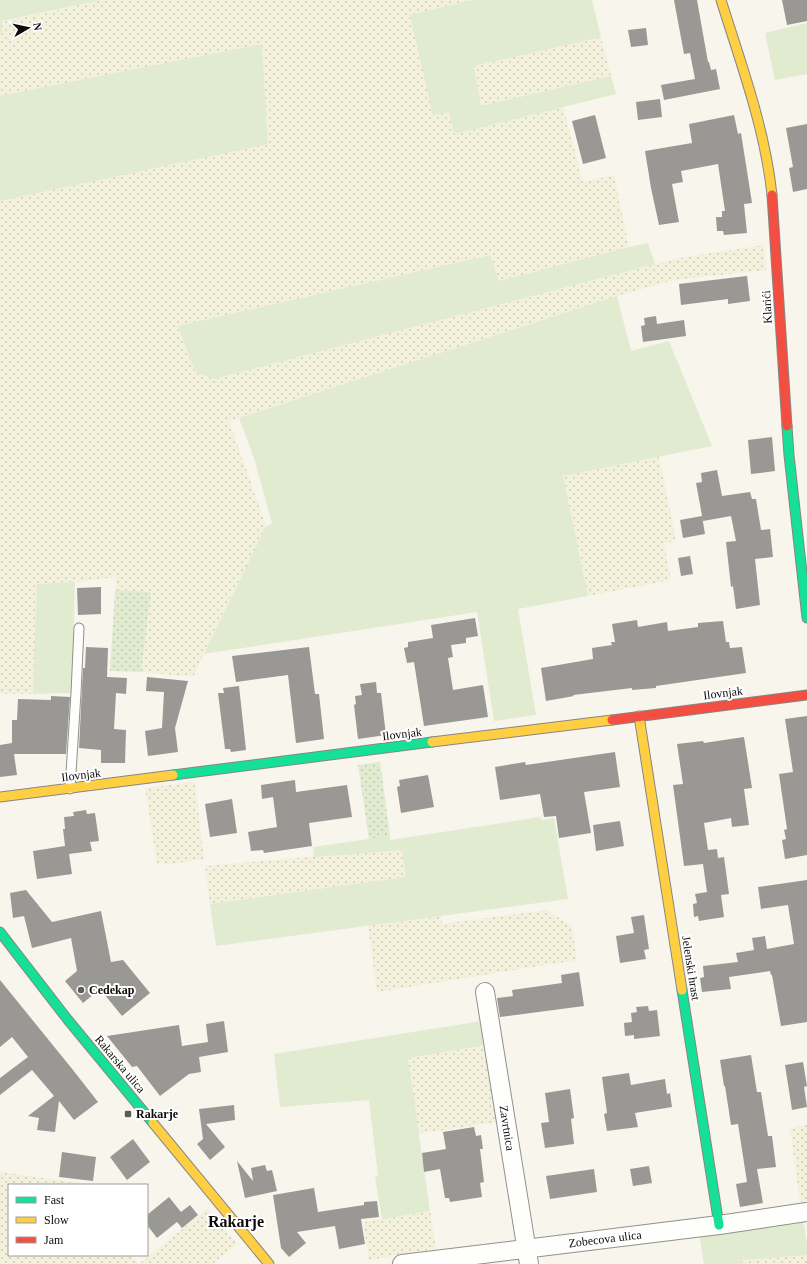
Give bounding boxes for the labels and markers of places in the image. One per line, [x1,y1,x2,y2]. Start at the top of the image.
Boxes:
place label: Cedekap [89,983,135,997]
marker: Cedekap [76,985,86,995]
place label: Rakarje [136,1107,179,1121]
marker: Rakarje [123,1109,133,1119]

